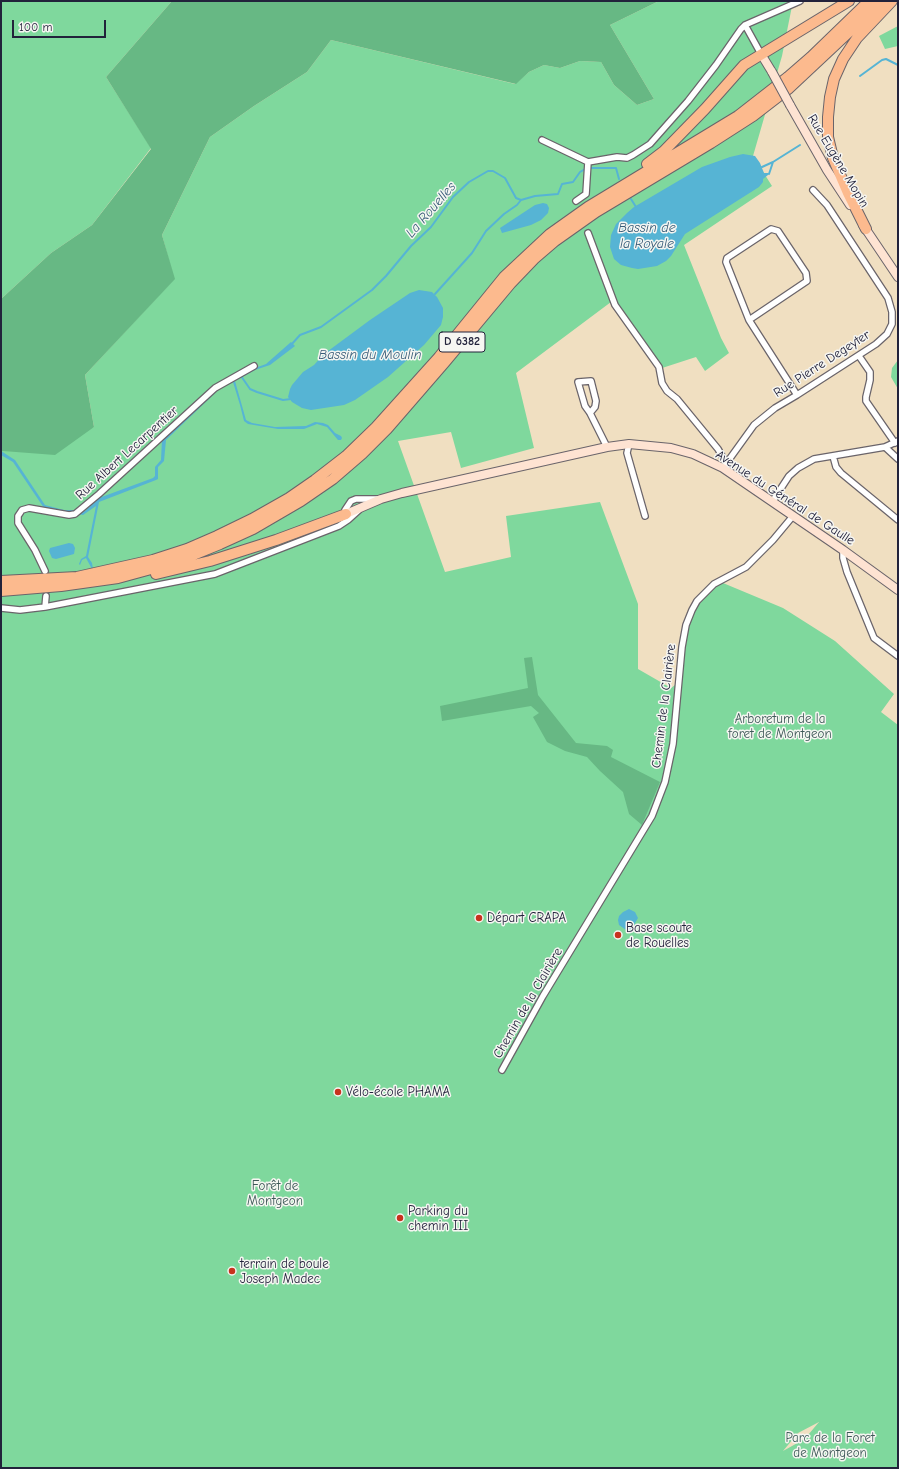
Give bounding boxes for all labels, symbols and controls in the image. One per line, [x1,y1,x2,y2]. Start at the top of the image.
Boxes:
scale bar [14,12,108,38]
text: 100 m [19,20,52,34]
street label: Rue Eugène Mopin [804,112,872,210]
water label: La Rouelles [402,179,460,241]
water label: Bassin de la Royale [618,220,676,252]
street label: Rue Pierre Degeyter [771,327,873,401]
road number: D 6382 [439,332,485,352]
water label: Bassin du Moulin [318,347,422,363]
street label: Rue Albert Lecarpentier [73,403,181,503]
street label: Avenue du Général de Gaulle [713,447,857,549]
street label: Chemin de la Clairière [649,643,679,769]
park label: Arboretum de la foret de Montgeon [728,711,832,742]
place label: Départ CRAPA [487,910,566,926]
marker: Départ CRAPA [474,913,484,923]
place label: Base scoute de Rouelles [626,920,692,951]
marker: Base scoute de Rouelles [613,930,623,940]
street label: Chemin de la Clairière [490,945,566,1061]
place label: Vélo-école PHAMA [346,1084,450,1100]
marker: Vélo-école PHAMA [333,1087,343,1097]
park label: Forêt de Montgeon [247,1178,303,1209]
place label: Parking du chemin III [408,1203,468,1234]
marker: Parking du chemin III [395,1213,405,1223]
place label: terrain de boule Joseph Madec [240,1256,329,1287]
marker: terrain de boule Joseph Madec [227,1266,237,1276]
park label: Parc de la Foret de Montgeon [785,1430,875,1461]

